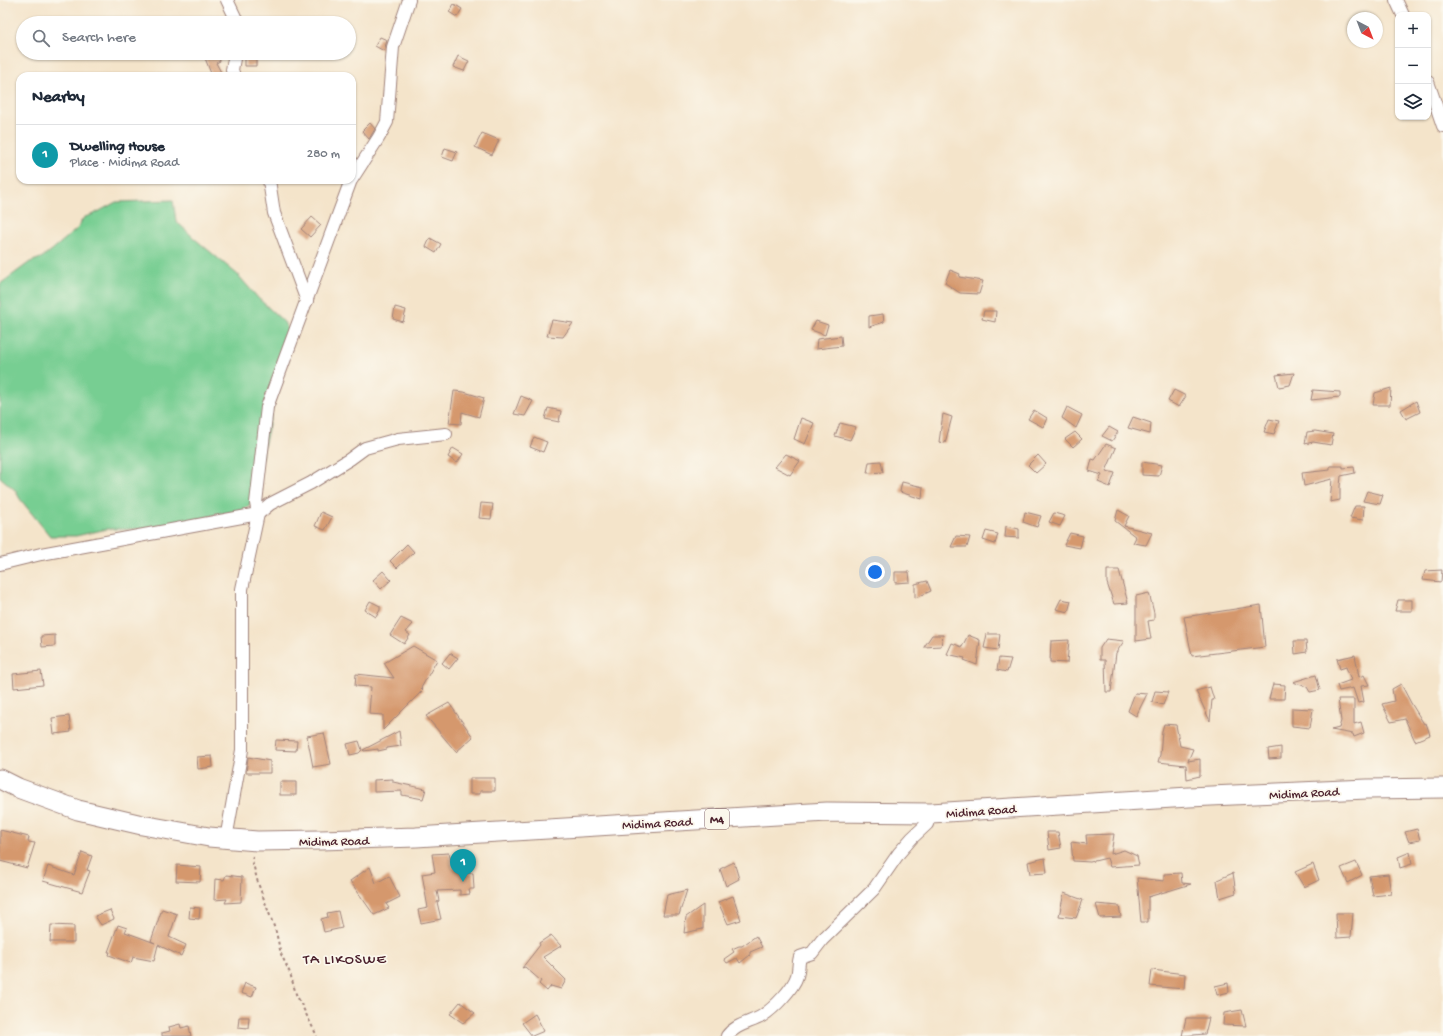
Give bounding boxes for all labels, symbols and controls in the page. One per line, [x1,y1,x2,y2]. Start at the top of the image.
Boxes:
north arrow [1347,12,1383,48]
map controls [1395,12,1431,120]
button: + [1395,12,1431,48]
search box [16,16,356,60]
icon: search [30,27,52,49]
text: Search here [62,29,136,47]
button: − [1395,48,1431,84]
button: layers [1395,84,1431,120]
text: Nearby [32,88,85,108]
text: Dwelling House [70,138,165,156]
text: 1 [42,147,48,162]
text: 280 m [307,147,340,162]
text: Place · Midima Road [70,156,179,171]
your location [865,562,885,582]
street label: Midima Road [1269,785,1341,804]
street label: Midima Road [946,802,1018,822]
road number: M4 [705,809,729,829]
street label: Midima Road [622,815,694,834]
street label: Midima Road [299,834,371,851]
pin: 1 [450,849,476,882]
district label: TA LIKOSWE [302,951,387,969]

